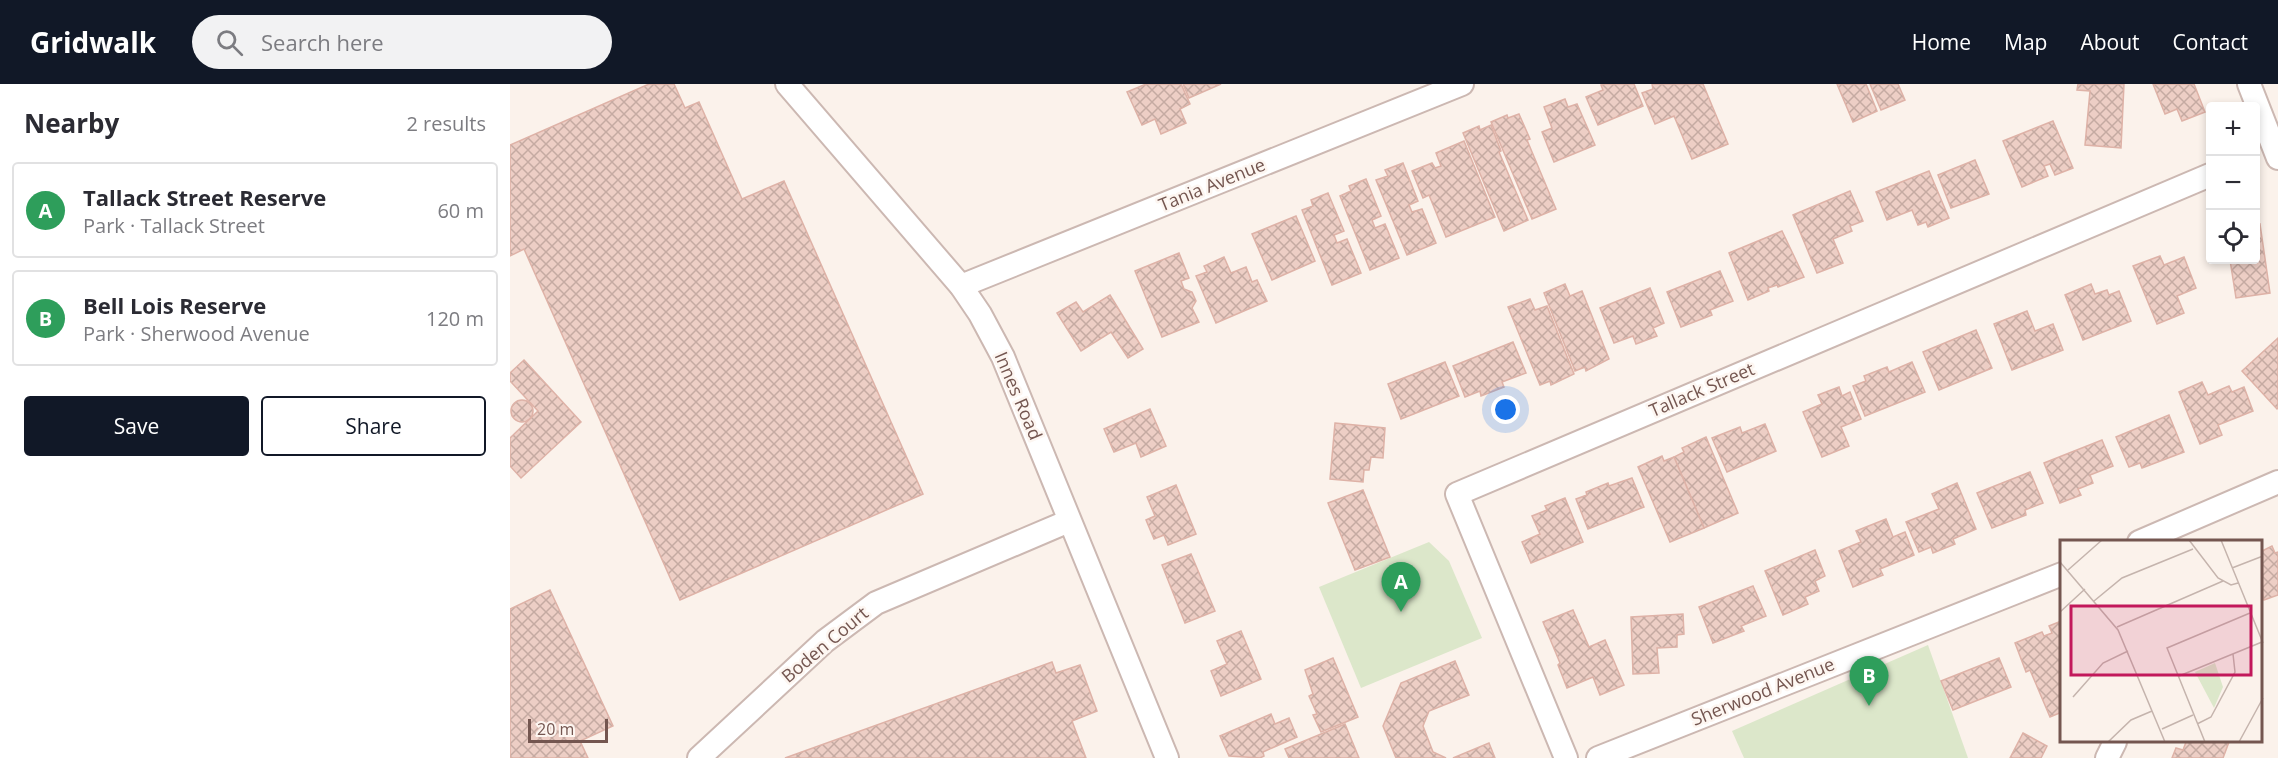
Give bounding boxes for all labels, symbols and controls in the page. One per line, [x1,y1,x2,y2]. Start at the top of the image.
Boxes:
search box [192,15,612,69]
text: Gridwalk [30,23,156,61]
icon: search [213,26,246,59]
text: Search here [261,27,384,57]
text: Home [1912,28,1971,56]
text: Map [2004,28,2047,56]
text: About [2080,28,2140,56]
text: Contact [2173,28,2248,56]
map controls [2206,102,2260,264]
button: + [2206,102,2260,156]
text: Nearby [24,105,119,141]
text: 2 results [406,110,486,137]
street label: Tania Avenue [1155,152,1268,216]
button: − [2206,156,2260,210]
text: Tallack Street Reserve [83,182,326,212]
text: A [39,197,52,224]
text: 60 m [437,197,484,224]
button: locate [2206,210,2260,264]
text: Park · Tallack Street [83,212,265,239]
text: Bell Lois Reserve [83,290,266,320]
text: B [39,305,52,332]
text: 120 m [426,305,484,332]
text: Park · Sherwood Avenue [83,320,310,347]
street label: Innes Road [990,348,1048,443]
street label: Tallack Street [1645,356,1758,422]
your location [1491,395,1520,424]
button: Save [24,396,249,456]
button: Share [261,396,486,456]
inset map [2060,540,2263,743]
pin: A [1382,562,1420,612]
street label: Boden Court [776,601,873,688]
street label: Sherwood Avenue [1688,651,1838,731]
pin: B [1850,656,1888,706]
scale bar [528,716,608,744]
text: 20 m [537,718,574,740]

